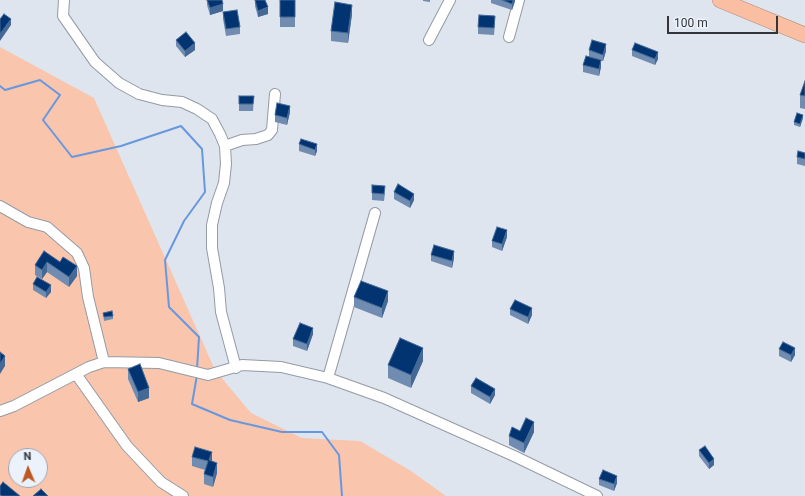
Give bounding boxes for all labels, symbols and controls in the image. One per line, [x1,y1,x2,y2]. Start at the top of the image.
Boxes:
scale bar [669,8,780,34]
text: 100 m [674,16,708,30]
north arrow [8,448,48,488]
text: N [23,450,32,463]

